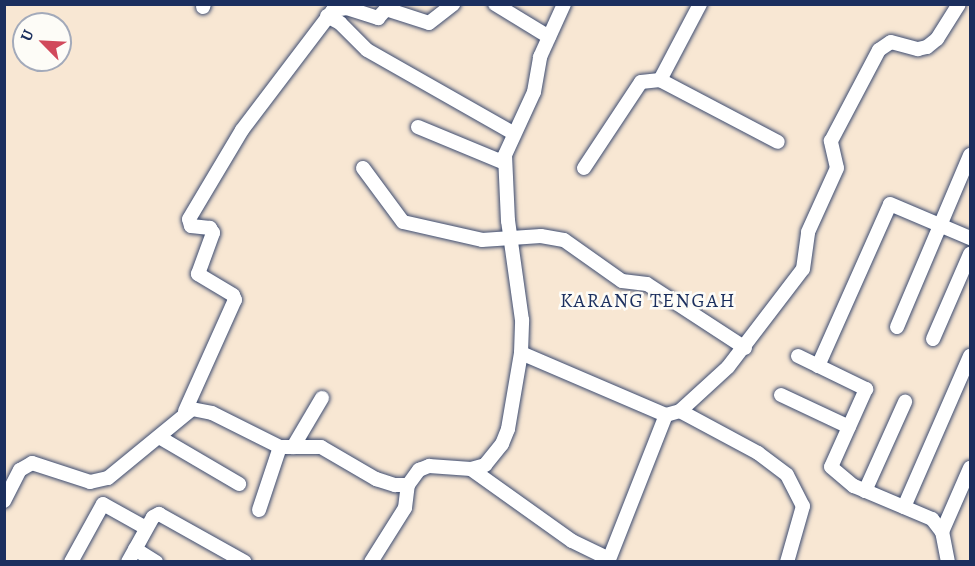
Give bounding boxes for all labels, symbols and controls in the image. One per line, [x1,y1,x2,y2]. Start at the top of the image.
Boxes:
north arrow [12,12,72,72]
text: U [15,26,40,45]
district label: KARANG TENGAH [560,288,736,312]

